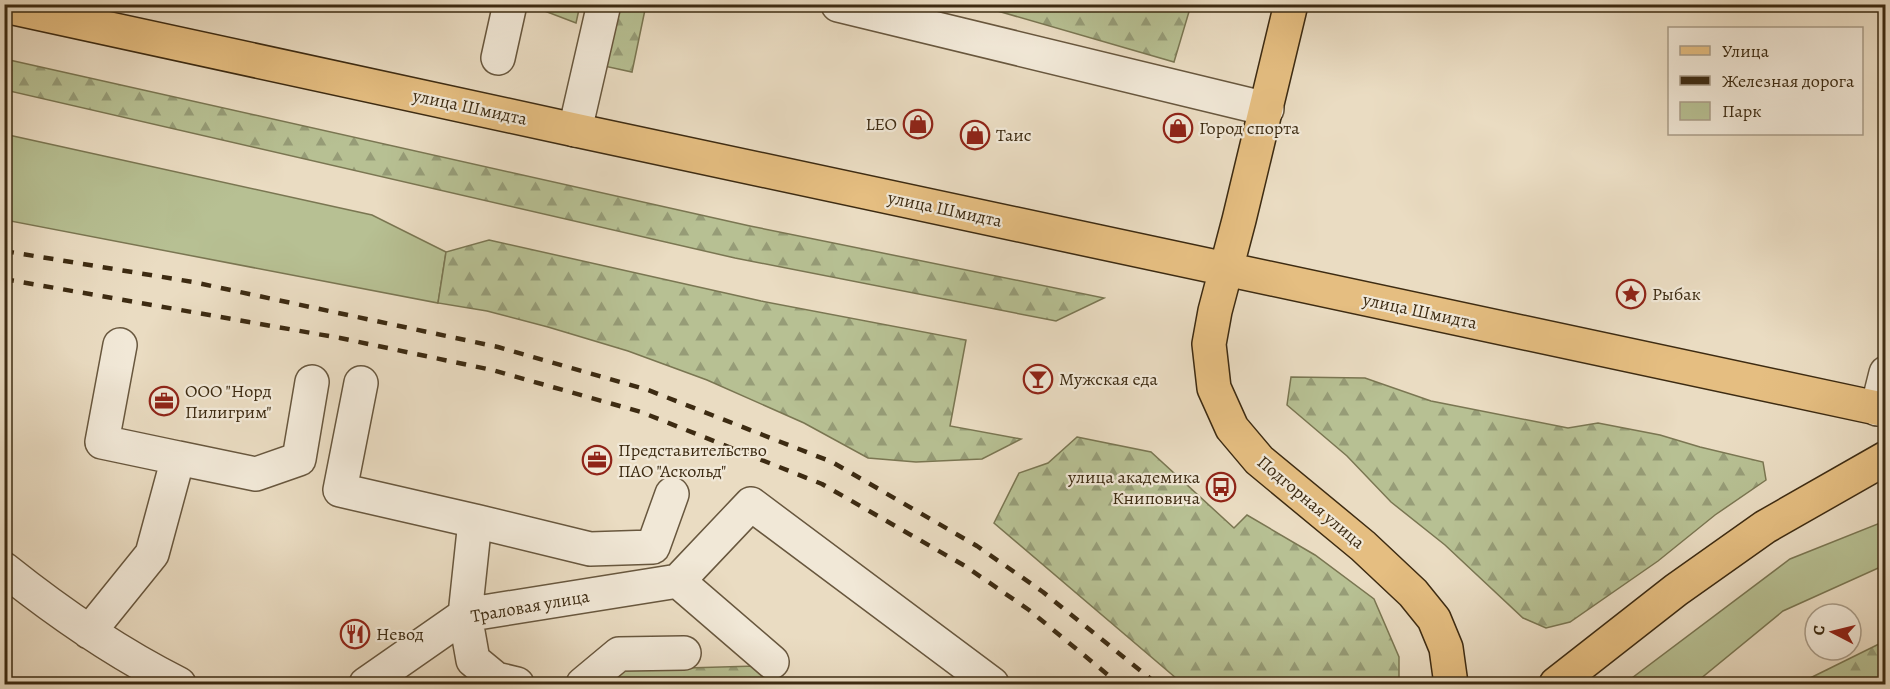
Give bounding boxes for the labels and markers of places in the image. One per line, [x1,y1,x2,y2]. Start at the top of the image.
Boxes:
shop icon: LEO [902,108,934,140]
place label: LEO [866,112,897,136]
shop icon: Город спорта [1162,112,1194,144]
place label: Город спорта [1199,116,1300,140]
shop icon: Таис [959,119,991,151]
place label: Таис [996,123,1032,147]
place icon: Рыбак [1615,278,1647,310]
place label: Рыбак [1652,282,1701,306]
bar icon: Мужская еда [1022,363,1054,395]
place label: Мужская еда [1059,367,1159,391]
place label: ООО "Норд Пилигрим" [185,379,272,424]
office icon: ООО "Норд Пилигрим" [148,385,180,417]
place label: Представительство ПАО "Аскольд" [618,438,767,483]
office icon: Представительство ПАО "Аскольд" [581,444,613,476]
place label: улица академика Книповича [1067,465,1201,510]
bus stop icon: улица академика Книповича [1205,471,1237,503]
restaurant icon: Невод [339,618,371,650]
place label: Невод [376,622,424,646]

